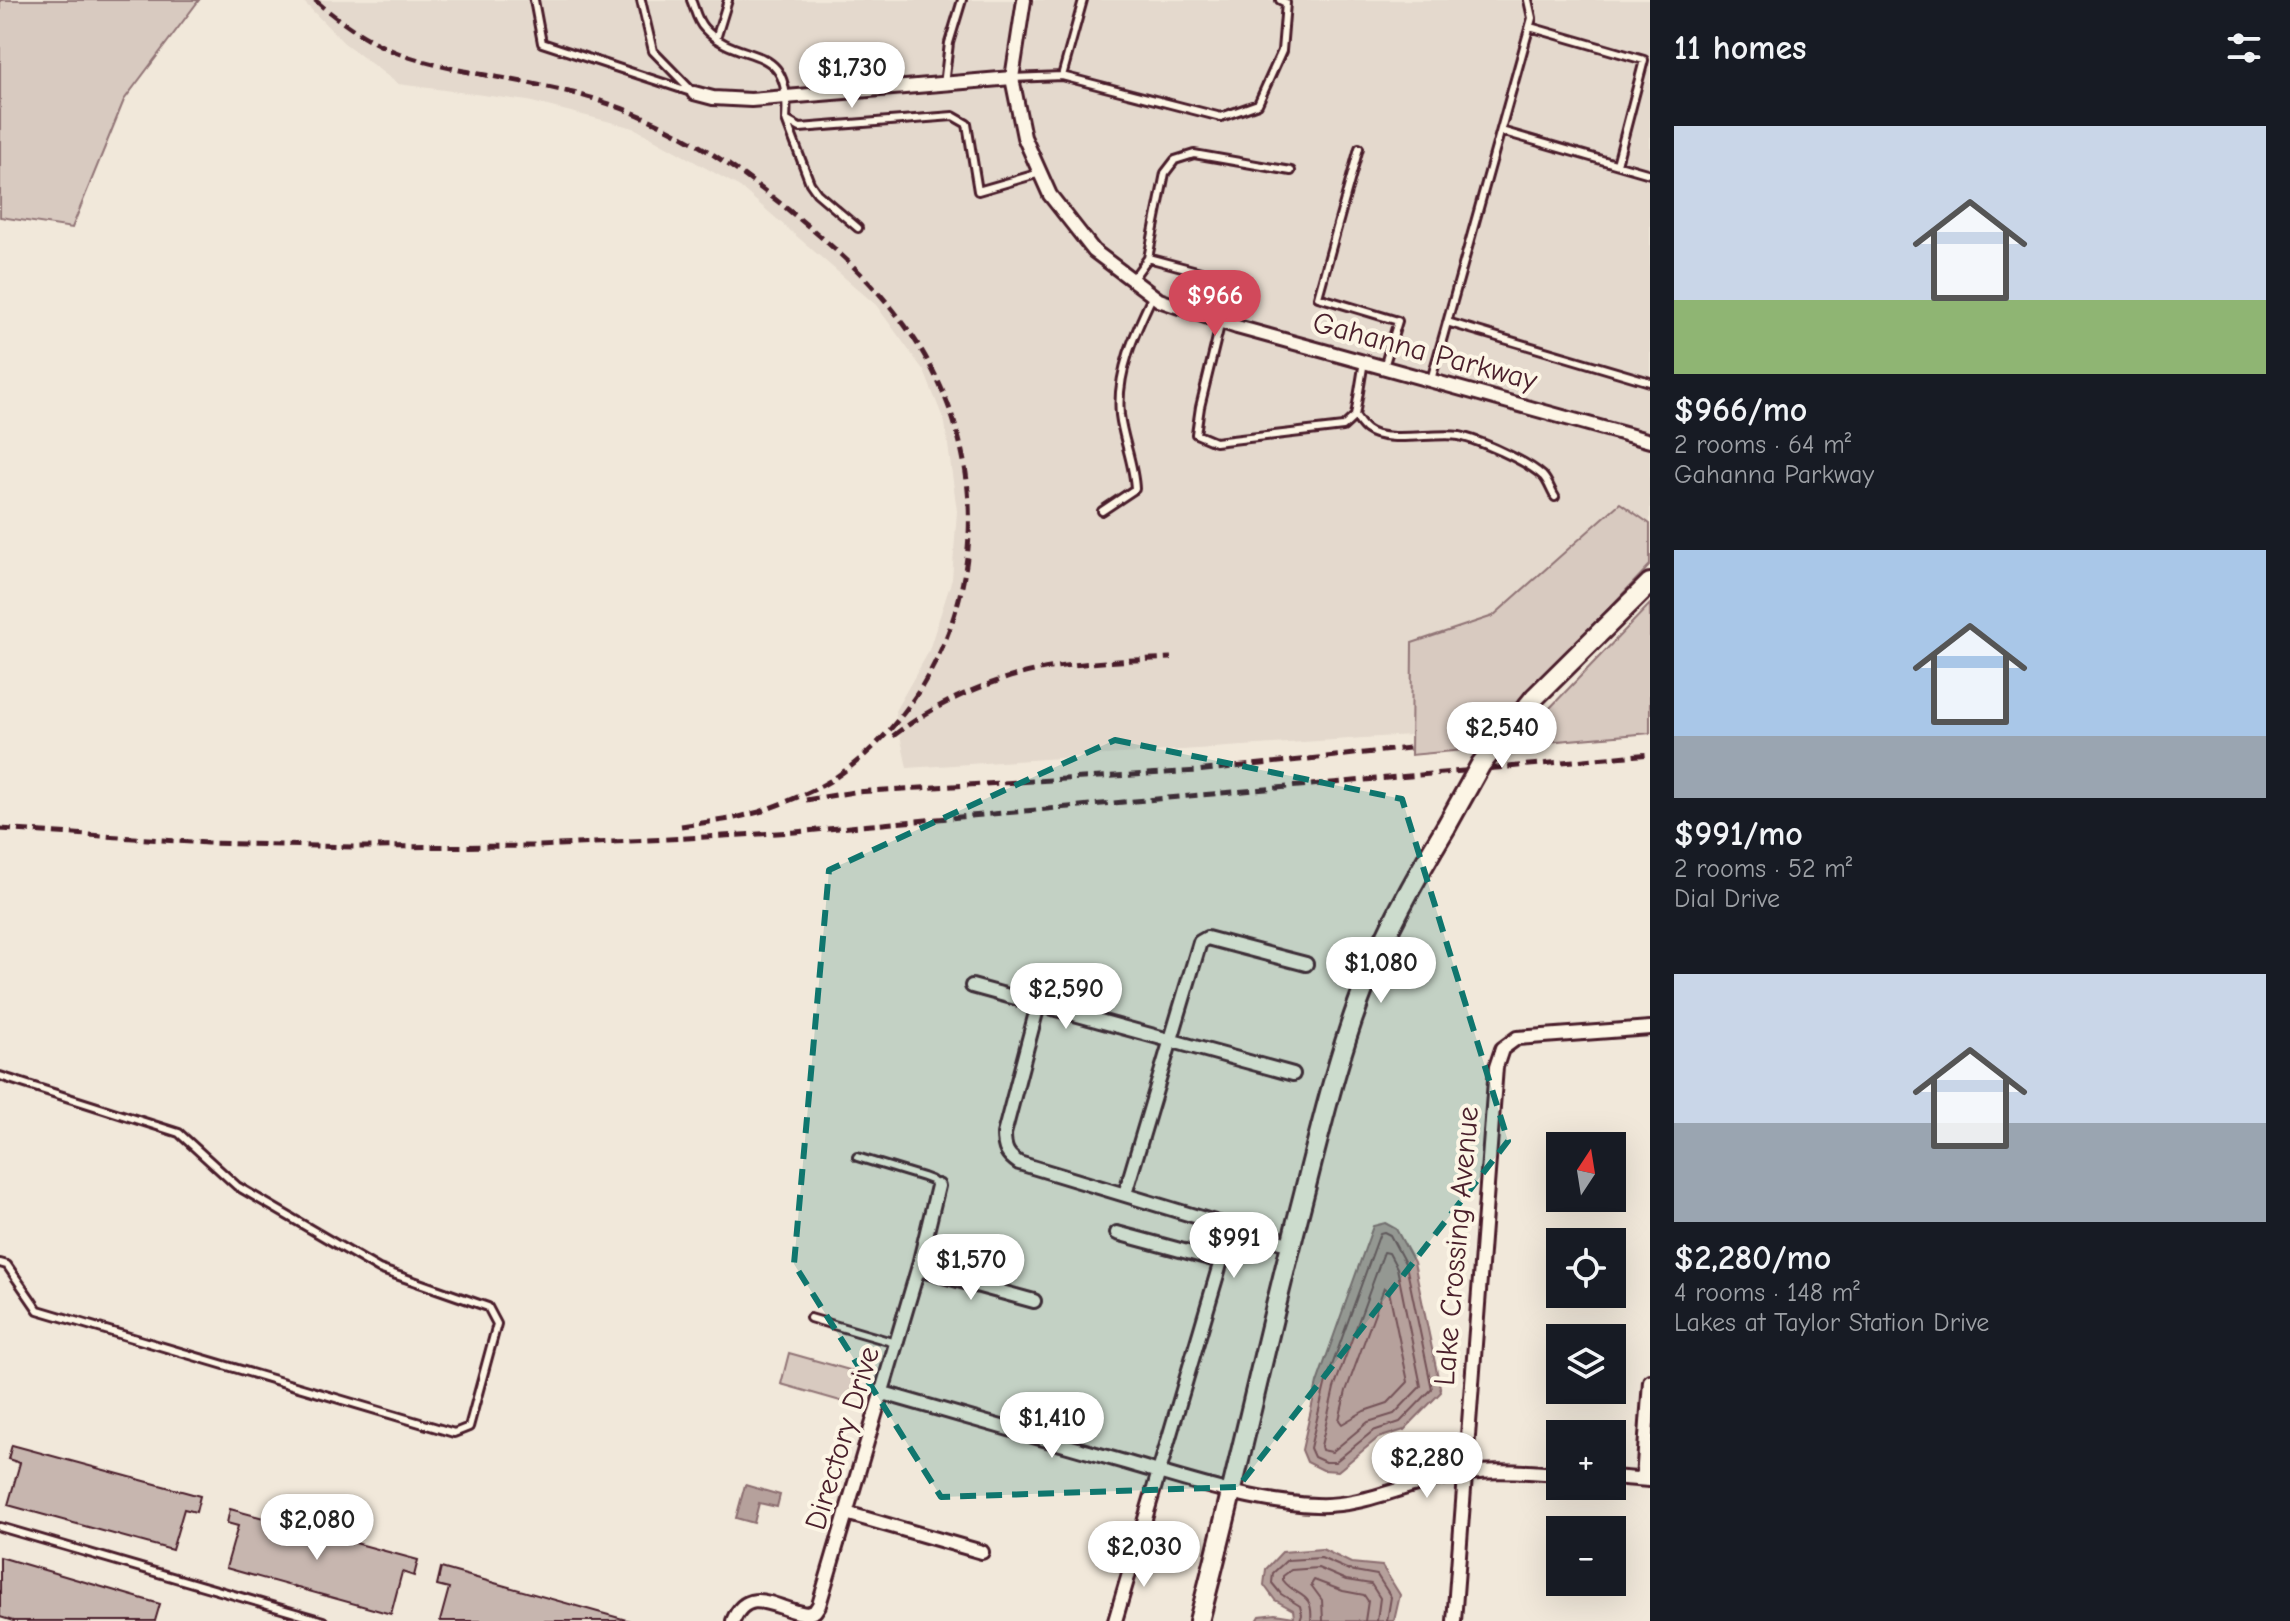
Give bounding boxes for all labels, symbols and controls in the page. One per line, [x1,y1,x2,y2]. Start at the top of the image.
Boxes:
icon: filters [2222,26,2266,70]
text: 11 homes [1674,28,1807,68]
pin: $1,730 [787,42,917,110]
text: $1,730 [817,53,887,83]
icon: home [1898,178,2042,322]
pin: $966 [1168,270,1262,338]
text: $966 [1187,281,1243,311]
street label: Gahanna Parkway [1309,305,1541,398]
text: $966/mo [1674,390,1807,430]
text: 2 rooms · 64 m² [1674,430,1851,460]
text: Gahanna Parkway [1674,460,1874,490]
icon: home [1898,602,2042,746]
pin: $2,540 [1437,702,1567,770]
text: $2,540 [1465,713,1539,743]
text: $991/mo [1674,814,1803,854]
text: 2 rooms · 52 m² [1674,854,1852,884]
text: Dial Drive [1674,884,1780,914]
pin: $1,080 [1316,937,1446,1005]
text: $1,080 [1344,948,1418,978]
pin: $2,590 [1001,963,1131,1031]
text: $2,590 [1028,974,1104,1004]
icon: home [1898,1026,2042,1170]
street label: Lake Crossing Avenue [1427,1105,1486,1387]
north arrow [1546,1132,1626,1212]
map controls [1546,1132,1626,1596]
pin: $991 [1187,1212,1281,1280]
text: $991 [1207,1223,1261,1253]
button: locate [1546,1228,1626,1308]
pin: $1,570 [906,1234,1036,1302]
text: $2,280/mo [1674,1238,1831,1278]
text: $1,570 [935,1245,1007,1275]
text: 4 rooms · 148 m² [1674,1278,1860,1308]
text: Lakes at Taylor Station Drive [1674,1308,1989,1338]
button: layers [1546,1324,1626,1404]
street label: Directory Drive [798,1342,887,1534]
pin: $1,410 [987,1392,1117,1460]
text: $1,410 [1018,1403,1086,1433]
button: + [1546,1420,1626,1500]
pin: $2,280 [1362,1432,1492,1500]
text: $2,280 [1390,1443,1464,1473]
pin: $2,080 [252,1494,382,1562]
text: $2,080 [279,1505,355,1535]
button: − [1546,1516,1626,1596]
pin: $2,030 [1079,1521,1209,1589]
text: $2,030 [1106,1532,1182,1562]

